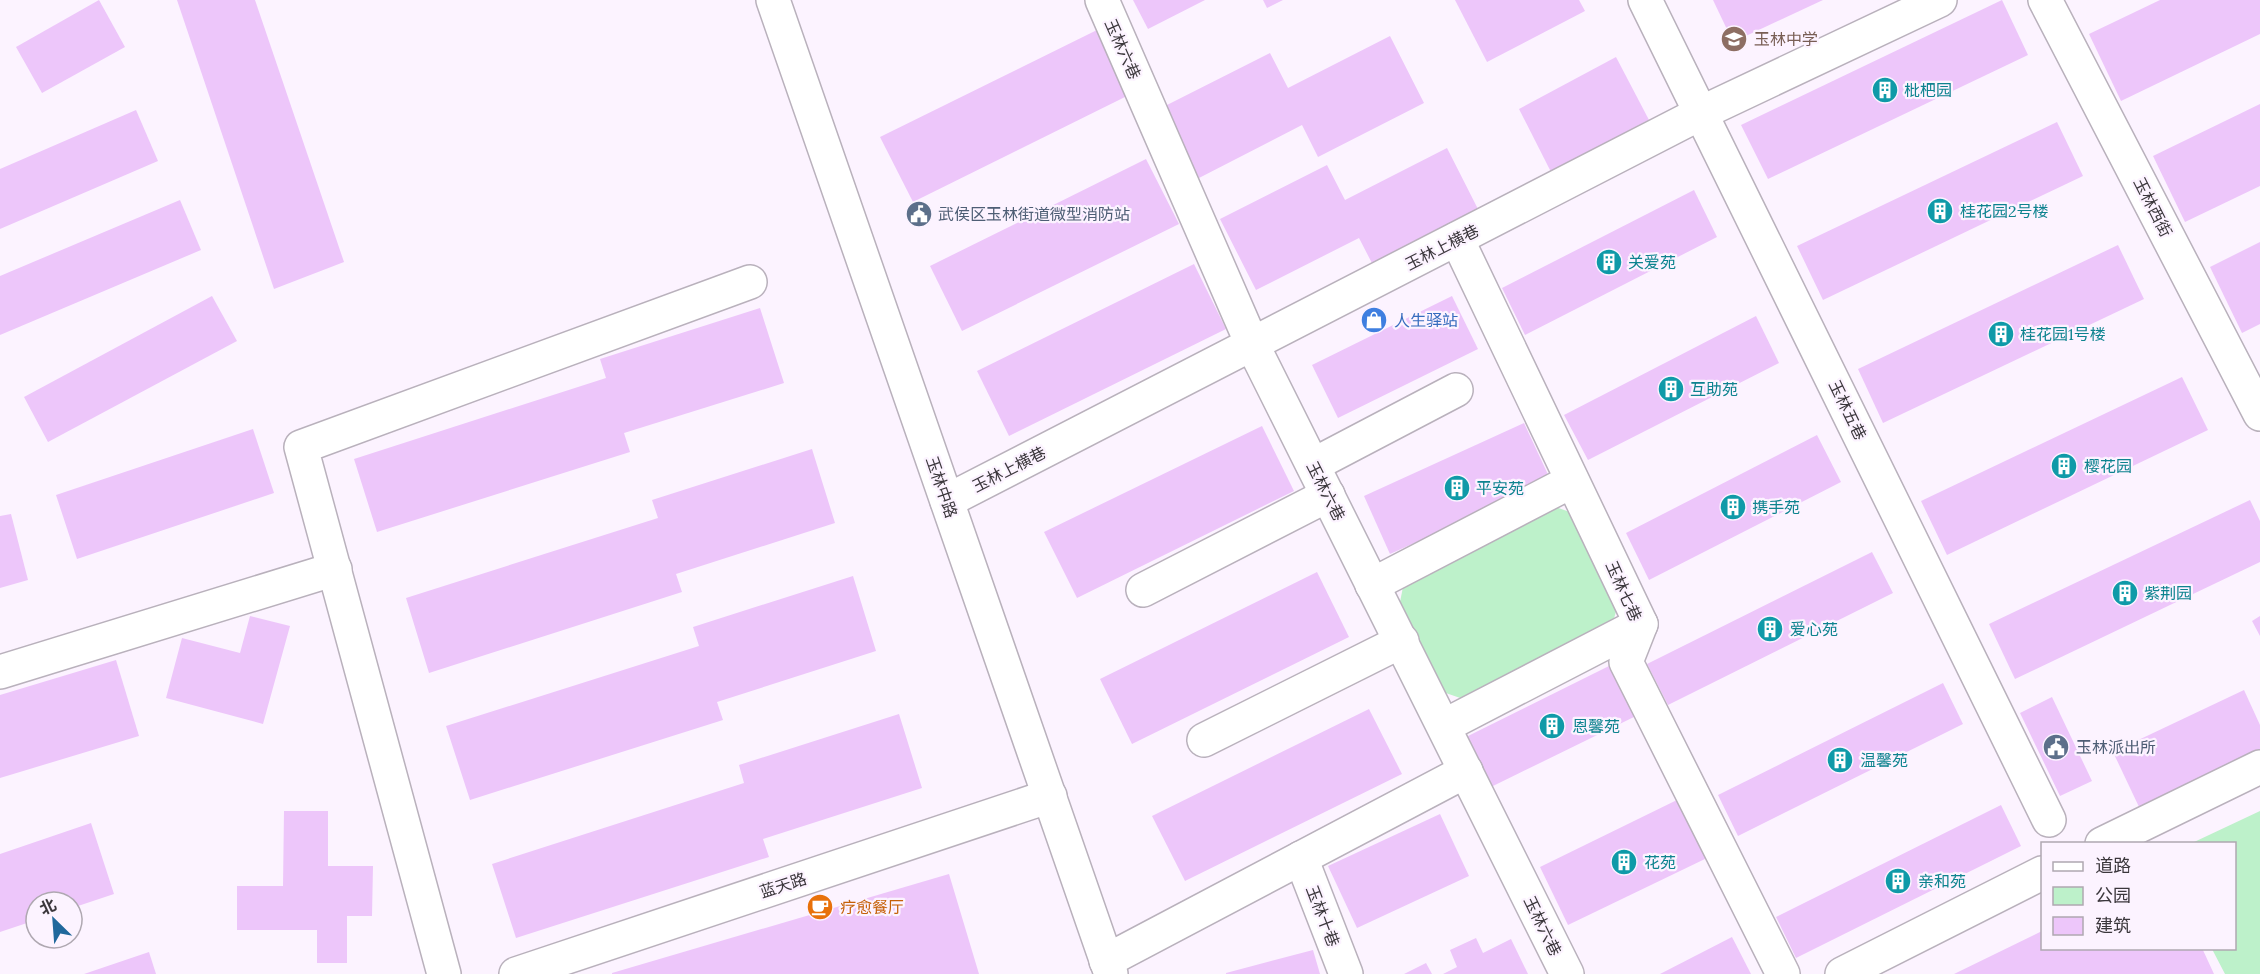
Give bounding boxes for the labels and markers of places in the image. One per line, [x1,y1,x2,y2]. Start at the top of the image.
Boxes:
school or university icon: 玉林中学 [1719,24,1749,54]
place label: 玉林中学 [1754,29,1818,49]
building icon: 枇杷园 [1870,75,1900,105]
place label: 枇杷园 [1904,80,1952,100]
building icon: 桂花园2号楼 [1925,196,1955,226]
public building icon: 武侯区玉林街道微型消防站 [904,199,934,229]
place label: 桂花园2号楼 [1960,201,2049,221]
place label: 武侯区玉林街道微型消防站 [938,204,1130,224]
building icon: 关爱苑 [1594,247,1624,277]
place label: 关爱苑 [1628,252,1676,272]
shop icon: 人生驿站 [1359,305,1389,335]
place label: 人生驿站 [1394,310,1458,330]
building icon: 桂花园1号楼 [1986,319,2016,349]
place label: 桂花园1号楼 [2020,324,2106,344]
building icon: 互助苑 [1656,374,1686,404]
place label: 互助苑 [1690,379,1738,399]
building icon: 樱花园 [2049,451,2079,481]
place label: 樱花园 [2084,456,2132,476]
building icon: 平安苑 [1442,473,1472,503]
place label: 平安苑 [1476,478,1524,498]
building icon: 携手苑 [1718,492,1748,522]
place label: 携手苑 [1752,497,1800,517]
building icon: 紫荆园 [2110,578,2140,608]
place label: 紫荆园 [2144,583,2192,603]
building icon: 爱心苑 [1755,614,1785,644]
place label: 爱心苑 [1790,619,1838,639]
building icon: 恩馨苑 [1537,711,1567,741]
place label: 恩馨苑 [1572,716,1620,736]
public building icon: 玉林派出所 [2041,732,2071,762]
place label: 玉林派出所 [2076,737,2156,757]
building icon: 温馨苑 [1825,745,1855,775]
place label: 温馨苑 [1860,750,1908,770]
building icon: 花苑 [1609,847,1639,877]
place label: 花苑 [1644,852,1676,872]
building icon: 亲和苑 [1883,866,1913,896]
place label: 亲和苑 [1918,871,1966,891]
cafe icon: 疗愈餐厅 [805,892,835,922]
place label: 疗愈餐厅 [840,897,904,917]

